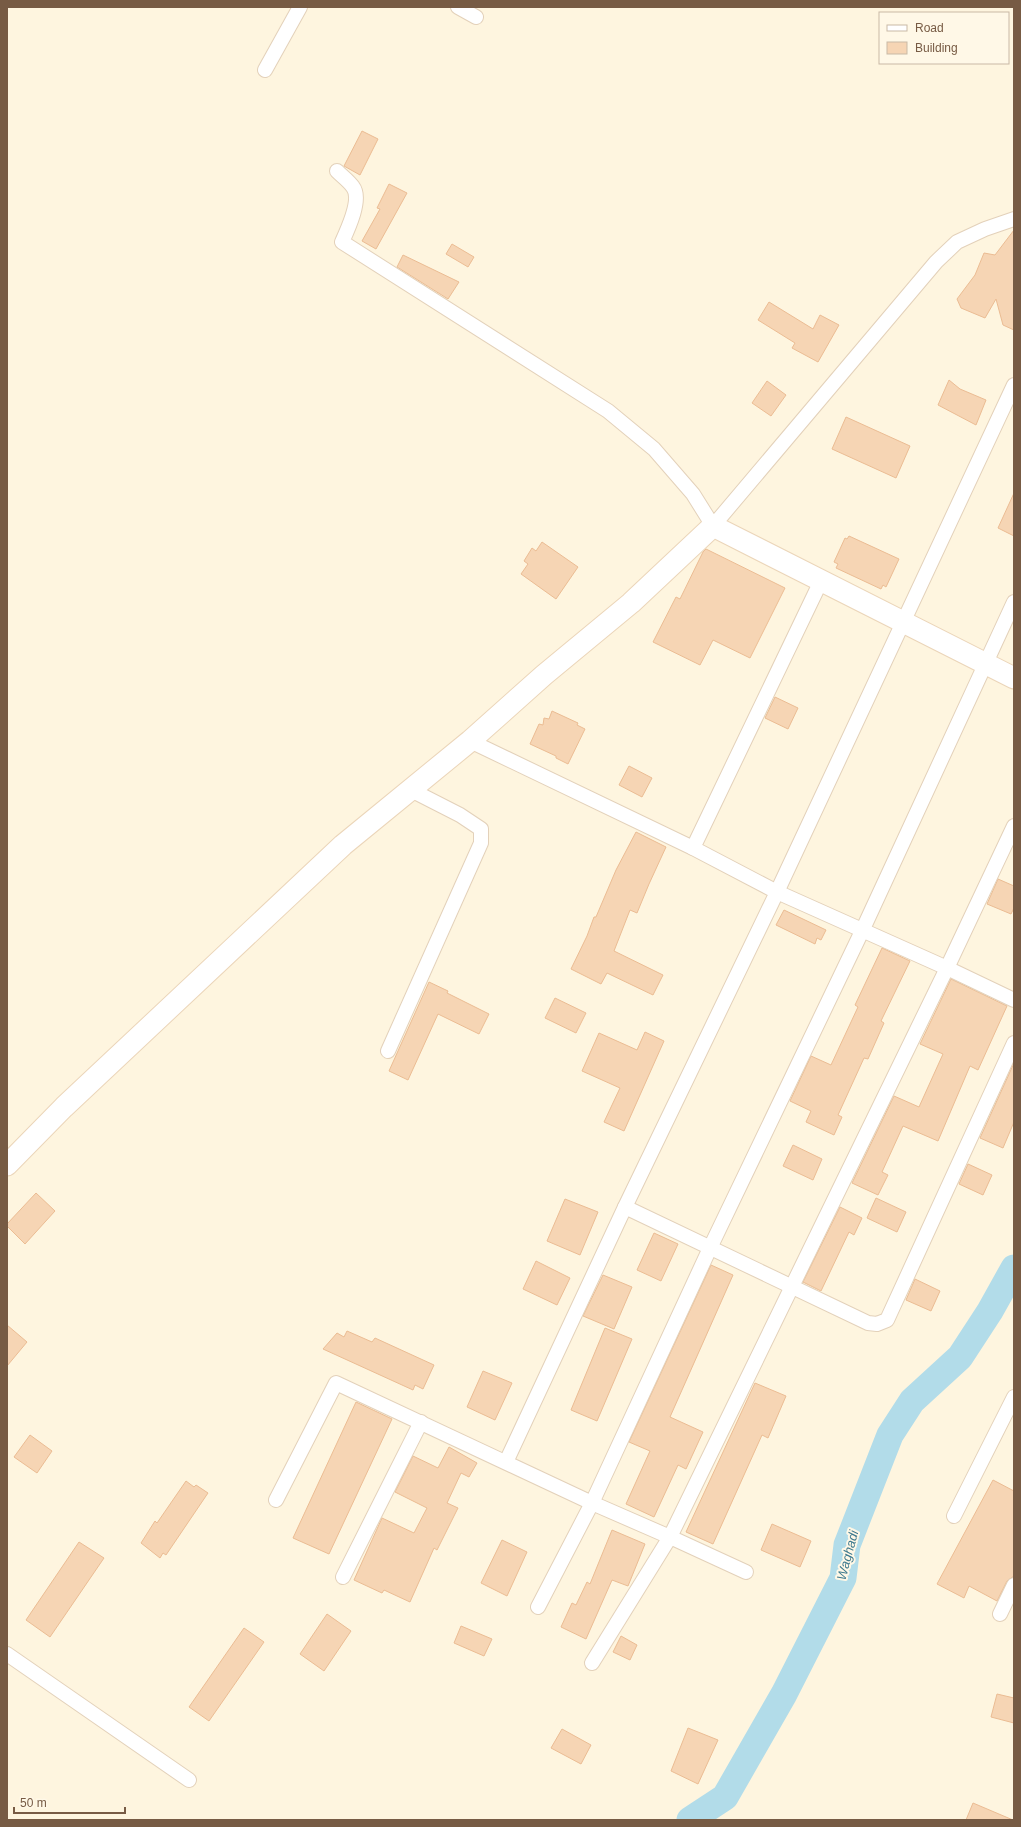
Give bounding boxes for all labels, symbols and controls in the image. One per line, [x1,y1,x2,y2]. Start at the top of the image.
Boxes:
legend [879,12,1009,64]
text: Road [915,21,944,35]
text: Building [915,41,958,55]
water label: Waghadi [834,1527,862,1582]
scale bar [14,1789,125,1815]
text: 50 m [20,1796,47,1810]

